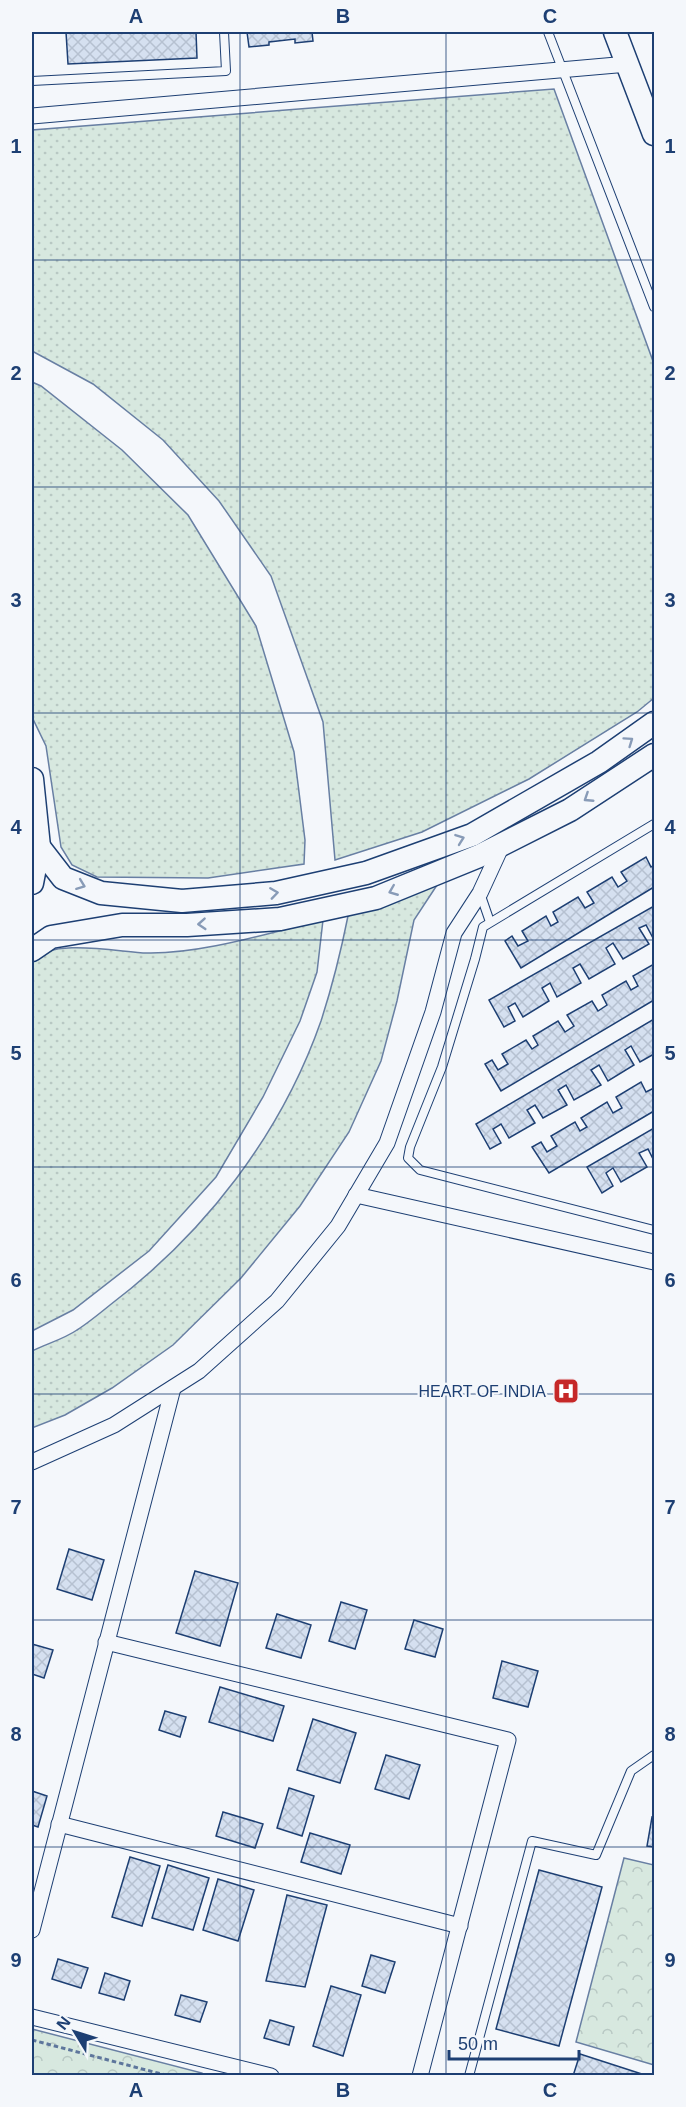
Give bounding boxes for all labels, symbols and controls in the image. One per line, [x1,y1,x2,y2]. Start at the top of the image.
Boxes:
text: A [129,5,143,27]
text: B [336,5,350,27]
text: C [543,5,557,27]
text: 1 [10,135,22,157]
text: 1 [664,135,676,157]
text: 2 [10,362,22,384]
text: 2 [664,362,676,384]
text: 3 [10,589,22,611]
text: 3 [664,589,676,611]
one-way arrow [622,737,633,748]
one-way arrow [584,791,594,803]
text: 4 [10,816,22,838]
text: 4 [664,816,676,838]
one-way arrow [454,834,465,846]
one-way arrow [75,878,86,890]
one-way arrow [388,884,399,896]
one-way arrow [269,887,278,899]
one-way arrow [198,918,207,931]
text: 5 [10,1042,22,1064]
text: 5 [664,1042,676,1064]
text: 6 [10,1269,22,1291]
text: 6 [664,1269,676,1291]
hospital icon: HEART OF INDIA [551,1376,581,1406]
place label: HEART OF INDIA [419,1383,546,1400]
text: 7 [10,1496,22,1518]
text: 7 [664,1496,676,1518]
text: 8 [10,1723,22,1745]
text: 8 [664,1723,676,1745]
text: 9 [10,1949,22,1971]
text: 9 [664,1949,676,1971]
north arrow [45,2002,105,2062]
text: N [53,2013,74,2033]
scale bar [449,2023,580,2061]
text: 50 m [458,2034,498,2054]
text: A [129,2079,143,2101]
text: B [336,2079,350,2101]
text: C [543,2079,557,2101]

